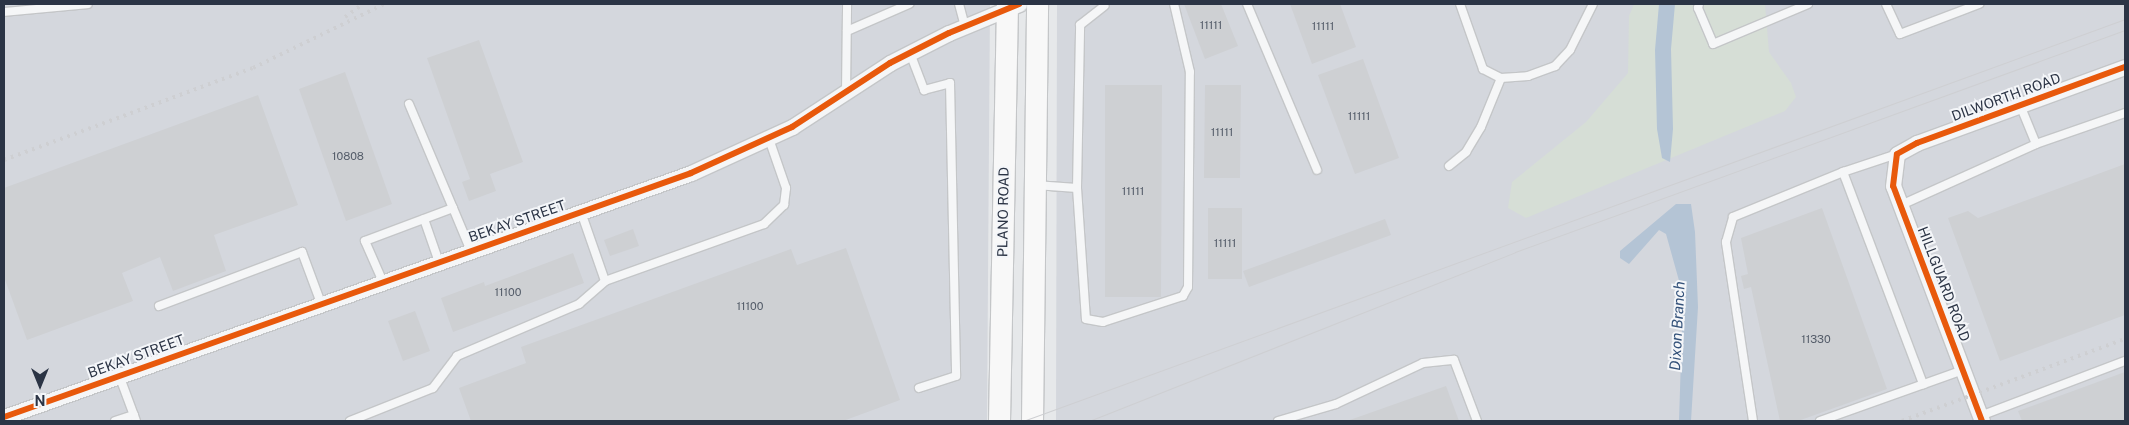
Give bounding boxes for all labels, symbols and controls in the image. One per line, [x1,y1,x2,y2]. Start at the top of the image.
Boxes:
house number: 11111 [1200,18,1222,32]
house number: 11111 [1312,19,1334,33]
street label: DILWORTH ROAD [1949,69,2063,125]
house number: 11111 [1348,109,1370,123]
house number: 11111 [1211,125,1233,139]
house number: 10808 [332,149,364,163]
street label: PLANO ROAD [994,167,1012,257]
house number: 11111 [1122,184,1144,198]
street label: BEKAY STREET [466,196,568,246]
street label: HILLGUARD ROAD [1914,224,1974,344]
house number: 11111 [1214,236,1236,250]
water label: Dixon Branch [1666,281,1688,371]
house number: 11100 [495,285,521,299]
house number: 11100 [737,299,763,313]
street label: BEKAY STREET [85,331,187,381]
house number: 11330 [1801,332,1831,346]
north arrow [15,360,65,410]
text: N [35,392,45,408]

